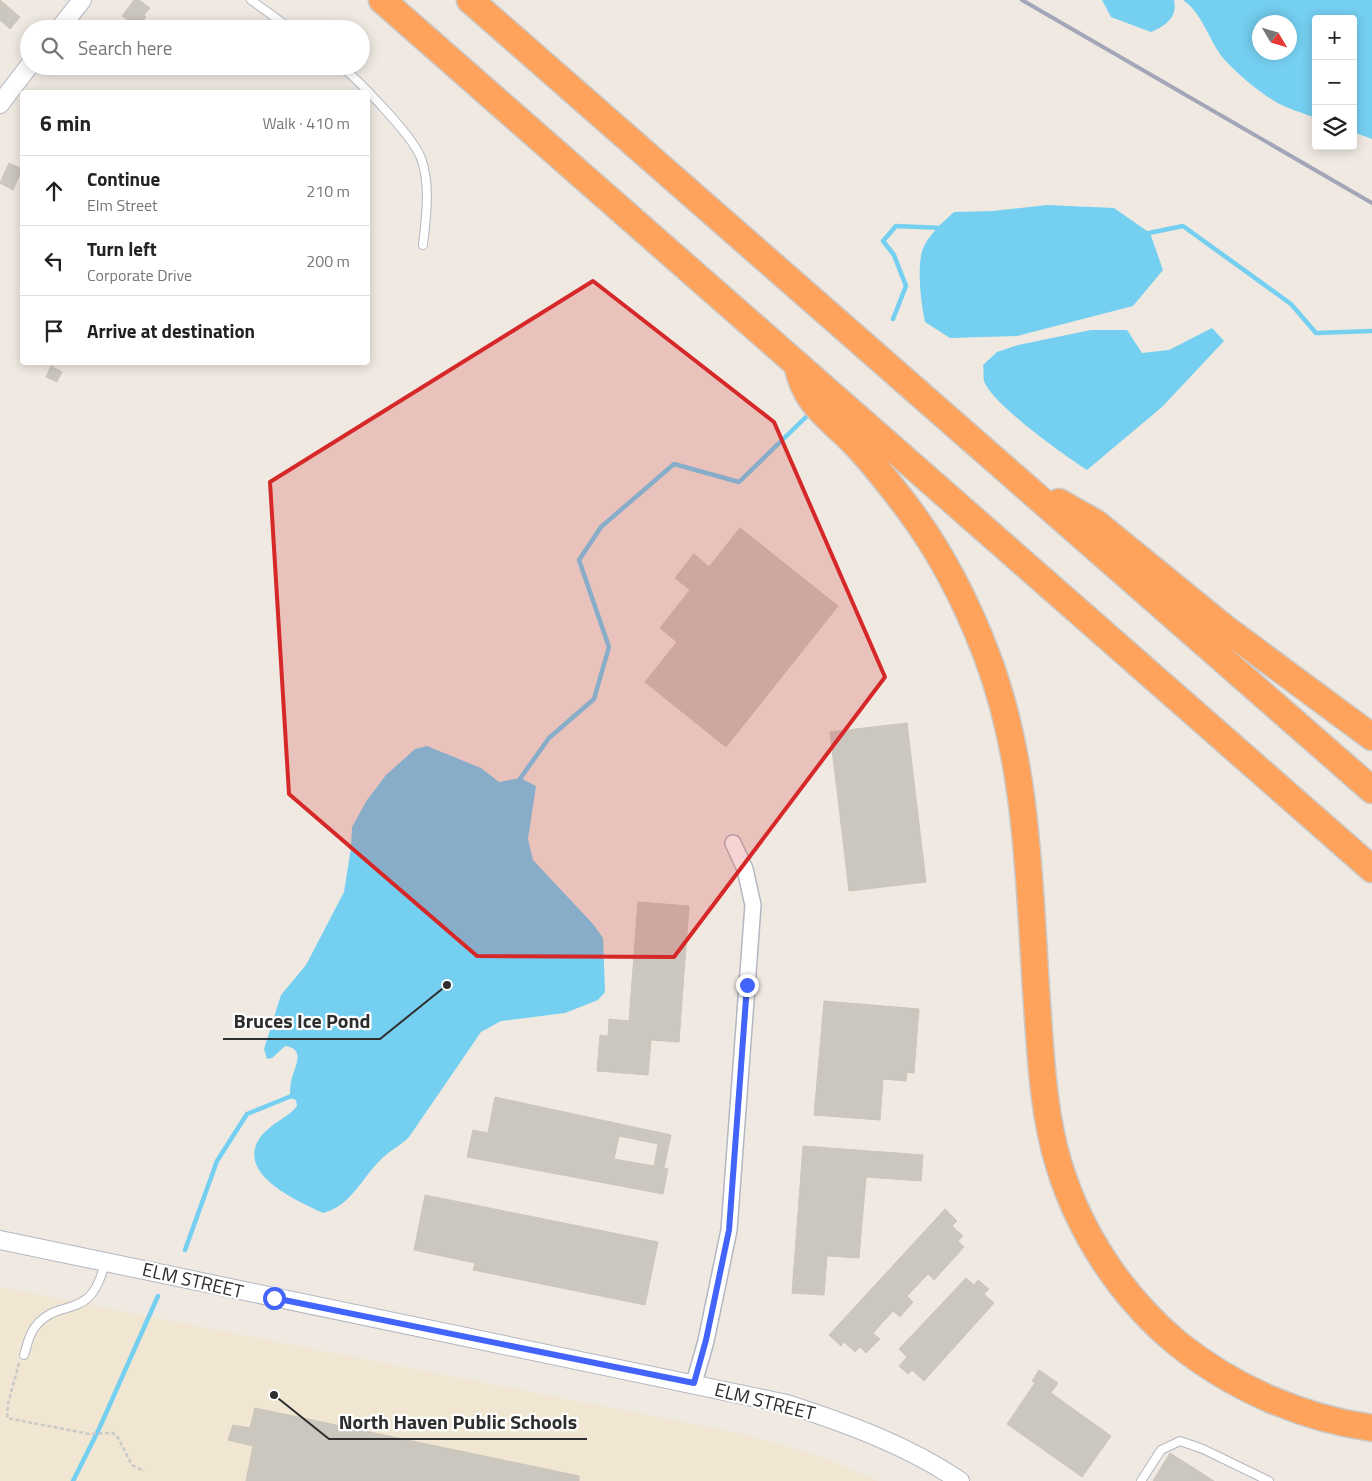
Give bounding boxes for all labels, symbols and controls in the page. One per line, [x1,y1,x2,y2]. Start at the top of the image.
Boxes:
north arrow [1252,15,1297,60]
map controls [1312,15,1357,150]
button: + [1312,15,1357,60]
search box [20,20,370,75]
text: Search here [78,33,172,62]
icon: search [38,34,66,62]
button: − [1312,60,1357,105]
button: layers [1312,105,1357,150]
text: 6 min [40,107,91,139]
text: Walk · 410 m [262,111,350,135]
text: Continue [87,164,160,193]
icon: ahead [40,177,68,205]
text: 210 m [306,179,350,203]
text: Elm Street [87,193,158,217]
text: Turn left [87,234,157,263]
icon: left [40,247,68,275]
text: 200 m [306,249,350,273]
text: Corporate Drive [87,263,192,287]
text: Arrive at destination [87,316,255,345]
icon: arrive [40,317,68,345]
route end [736,974,759,997]
callout: Bruces Ice Pond [223,1004,380,1039]
text: Bruces Ice Pond [233,1005,371,1036]
street label: ELM STREET [140,1254,246,1305]
route start [263,1287,286,1310]
street label: ELM STREET [712,1374,818,1427]
callout: North Haven Public Schools [329,1404,587,1439]
text: North Haven Public Schools [339,1406,577,1437]

